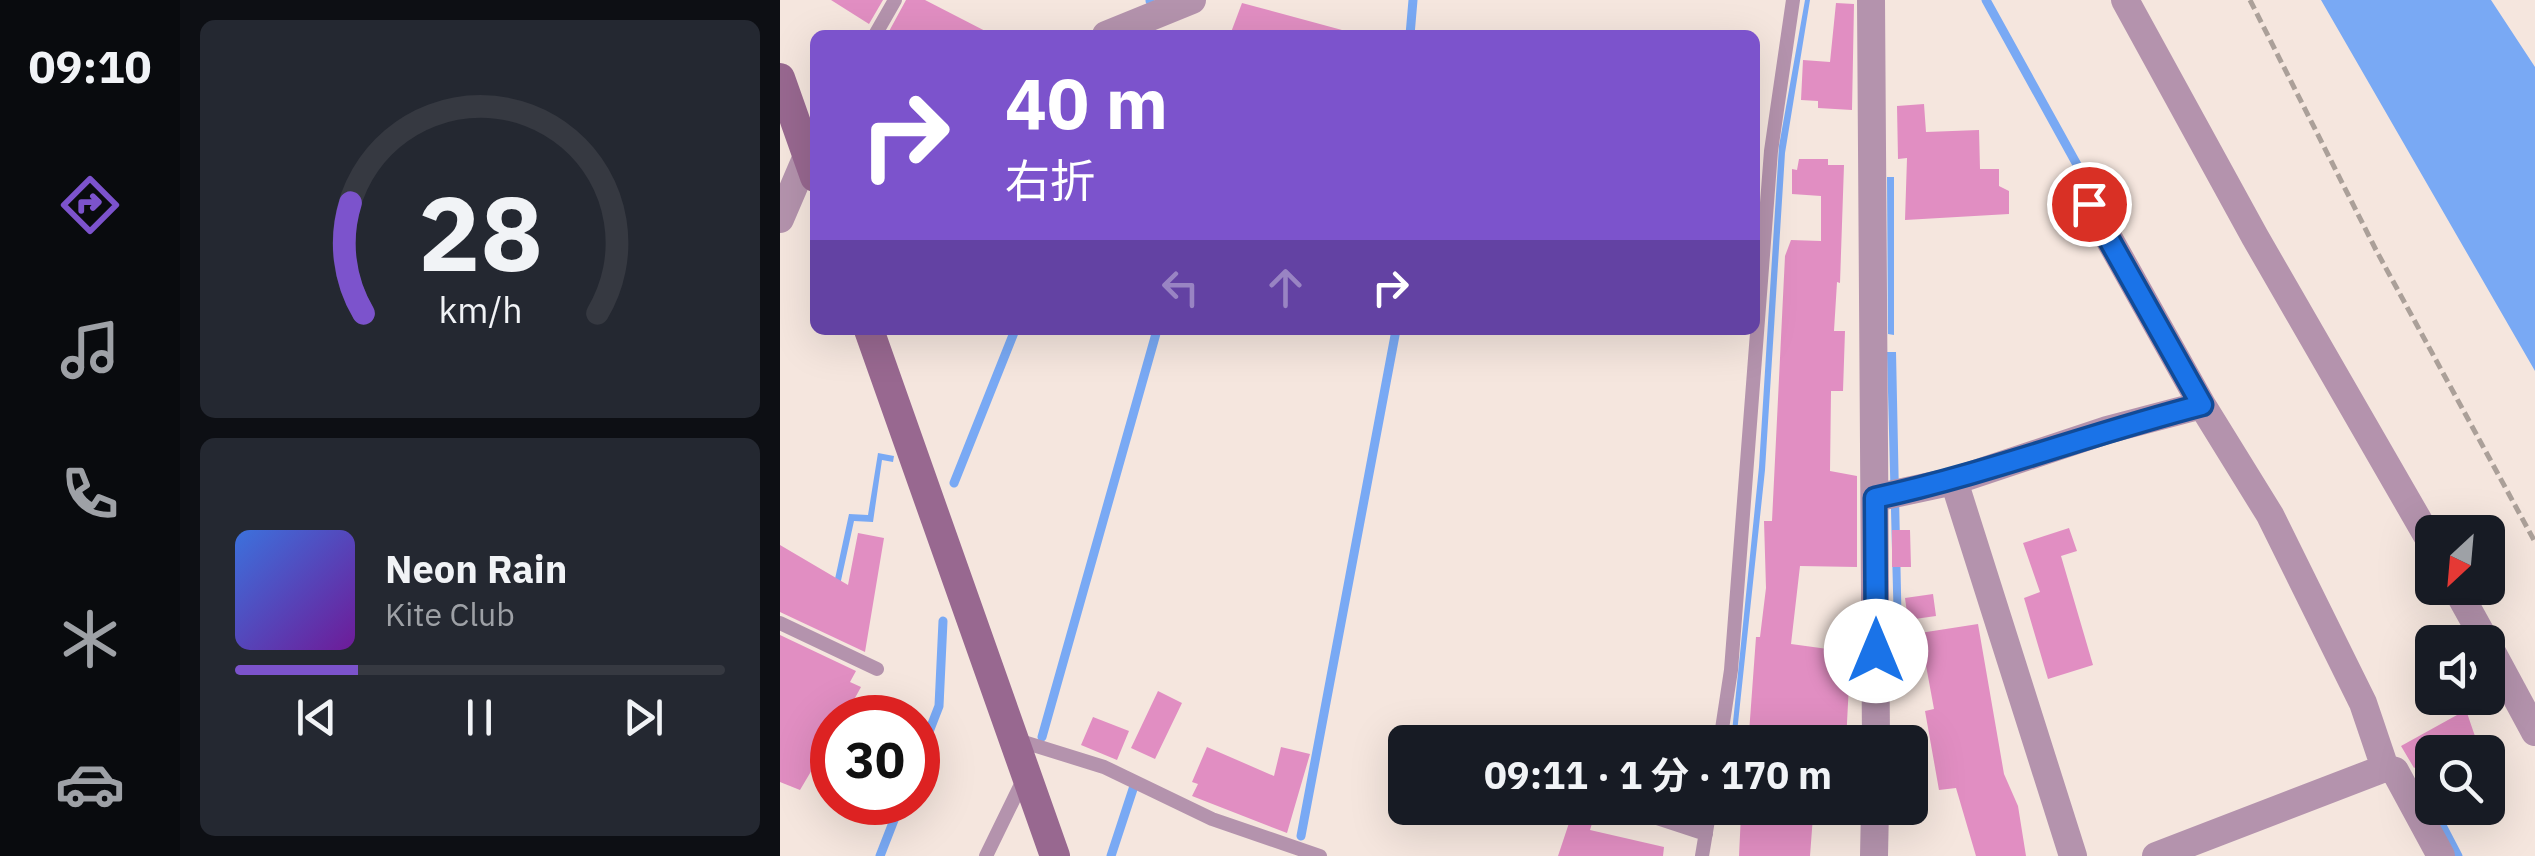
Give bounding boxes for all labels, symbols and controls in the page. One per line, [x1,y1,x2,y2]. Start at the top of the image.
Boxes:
text: 09:10 [29,37,151,95]
text: 40 m [1005,57,1168,148]
icon: right [840,70,970,200]
text: 右折 [1005,151,1095,209]
pin [2047,162,2132,247]
text: 28 [418,164,542,300]
icon: directions [55,170,125,240]
icon: arrive [2062,177,2117,232]
icon: left [1153,260,1208,315]
icon: ahead [1258,260,1313,315]
icon: right [1363,260,1418,315]
text: km/h [438,286,522,333]
icon: music [55,315,125,385]
icon: phone [55,459,125,529]
north arrow [2415,515,2505,605]
map controls [2415,515,2505,825]
text: Neon Rain [385,544,567,593]
text: Kite Club [385,593,515,635]
position arrow [1824,599,1928,703]
icon: climate [55,604,125,674]
button: sound [2415,625,2505,715]
icon: previous [289,690,344,745]
icon: pause [452,690,507,745]
icon: next [616,690,671,745]
speed limit sign: 30 [810,695,940,825]
button: search [2415,735,2505,825]
icon: car [55,749,125,819]
text: 09:11 · 1 分 · 170 m [1484,750,1832,799]

